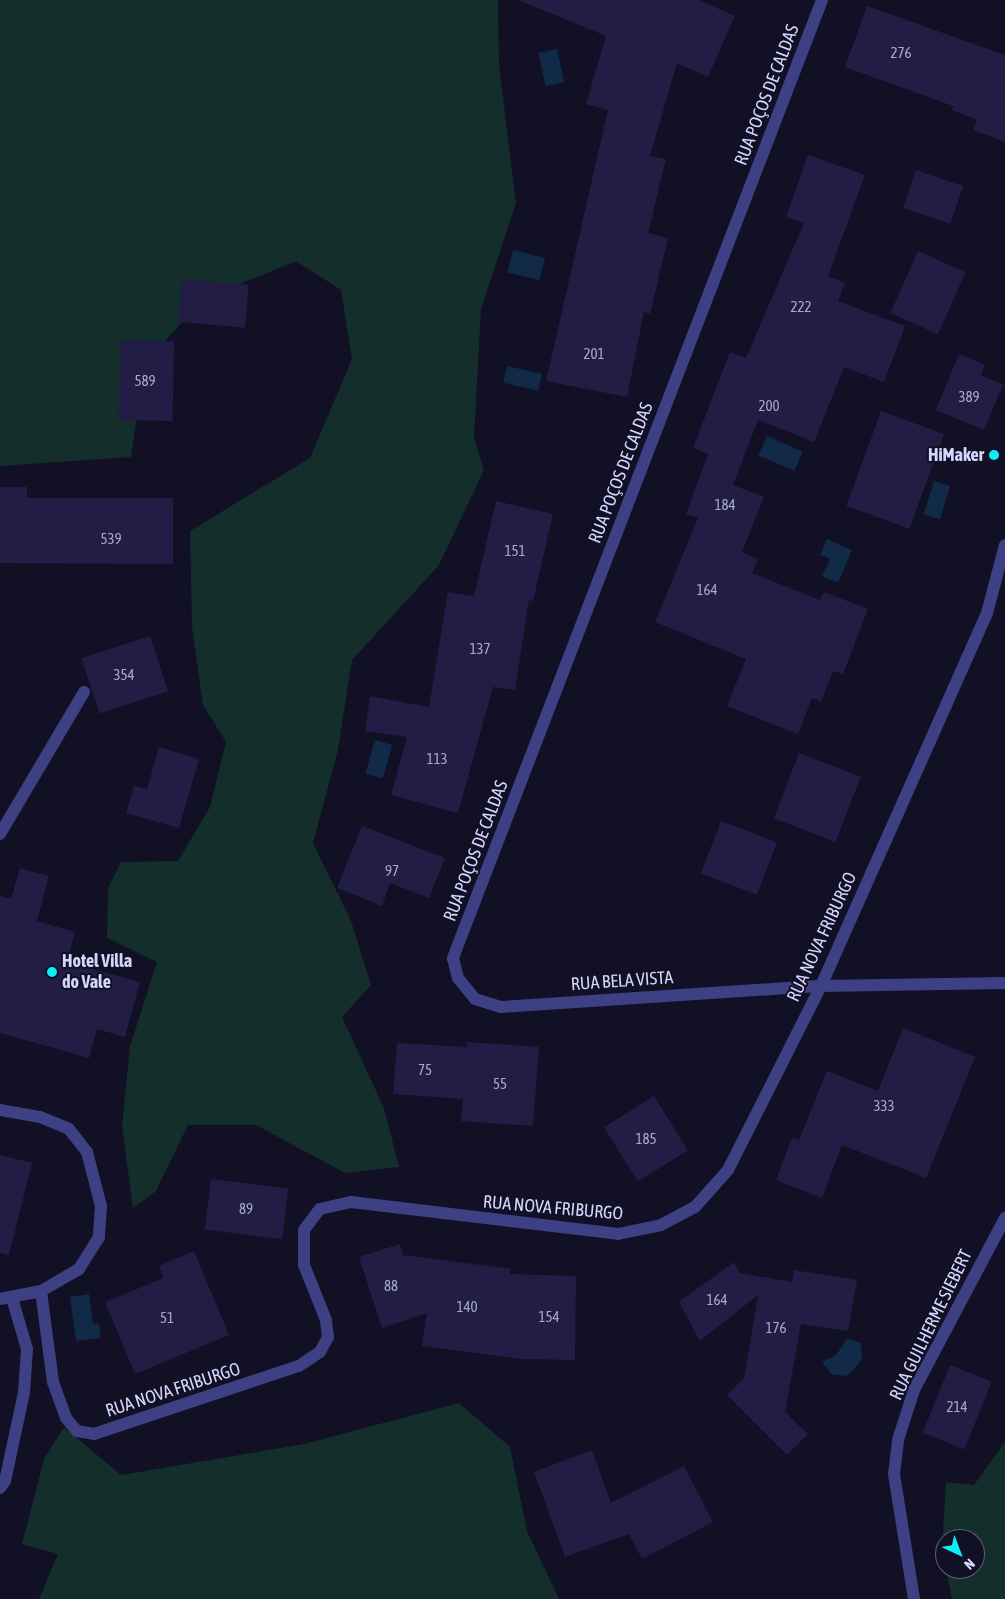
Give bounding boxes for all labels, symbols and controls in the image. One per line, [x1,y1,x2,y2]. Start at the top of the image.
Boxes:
street label: RUA POÇOS DE CALDAS [730,22,804,168]
house number: 276 [890,44,912,62]
house number: 222 [790,298,812,316]
house number: 201 [583,345,605,363]
house number: 589 [134,372,156,390]
house number: 389 [958,388,980,406]
house number: 200 [758,397,780,415]
street label: RUA POÇOS DE CALDAS [584,400,658,546]
place label: HiMaker [928,444,984,466]
marker: HiMaker [988,449,1000,461]
house number: 184 [714,496,736,514]
house number: 539 [100,530,122,548]
house number: 151 [504,542,526,560]
house number: 164 [696,581,718,599]
house number: 137 [469,640,491,658]
house number: 354 [113,666,135,684]
house number: 113 [426,750,448,768]
street label: RUA POÇOS DE CALDAS [439,778,513,924]
house number: 97 [385,862,399,880]
street label: RUA NOVA FRIBURGO [783,869,861,1005]
place label: Hotel Villa do Vale [62,951,132,994]
marker: Hotel Villa do Vale [46,966,58,978]
street label: RUA BELA VISTA [570,967,674,995]
house number: 75 [418,1061,432,1079]
house number: 55 [493,1075,507,1093]
house number: 333 [873,1097,895,1115]
house number: 185 [635,1130,657,1148]
street label: RUA NOVA FRIBURGO [482,1191,624,1225]
house number: 89 [239,1200,253,1218]
street label: RUA GUILHERME SIEBERT [885,1246,977,1404]
house number: 88 [384,1277,398,1295]
house number: 164 [706,1291,728,1309]
house number: 140 [456,1298,478,1316]
house number: 154 [538,1308,560,1326]
house number: 51 [160,1309,174,1327]
house number: 176 [765,1319,787,1337]
street label: RUA NOVA FRIBURGO [103,1358,243,1422]
house number: 214 [946,1398,968,1416]
north arrow [935,1529,985,1579]
text: N [961,1556,978,1573]

